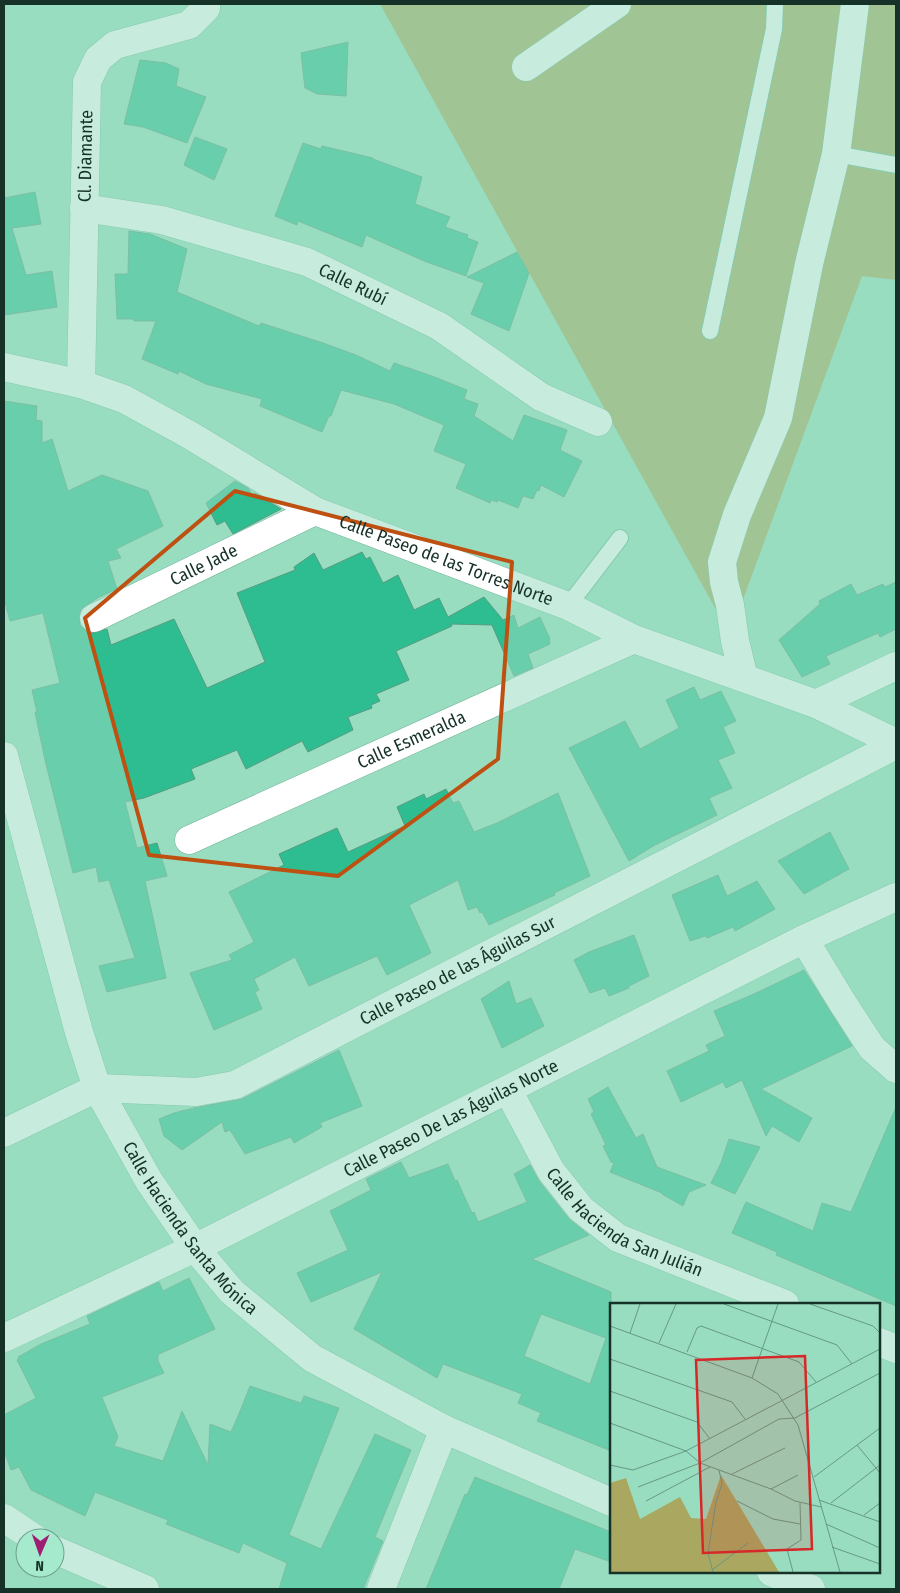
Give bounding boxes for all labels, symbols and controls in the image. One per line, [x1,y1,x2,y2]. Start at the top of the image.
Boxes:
street label: Cl. Diamante [74,110,97,202]
street label: Calle Rubí [315,258,391,310]
street label: Calle Paseo de las Torres Norte [336,510,556,610]
street label: Calle Jade [166,539,241,591]
street label: Calle Esmeralda [354,705,469,774]
street label: Calle Paseo de las Águilas Sur [356,911,560,1030]
street label: Calle Paseo De Las Águilas Norte [340,1055,562,1182]
street label: Calle Hacienda Santa Mónica [118,1138,262,1320]
street label: Calle Hacienda San Julián [542,1163,706,1281]
inset map [610,1303,880,1573]
north arrow [15,1528,65,1578]
text: N [35,1557,44,1574]

